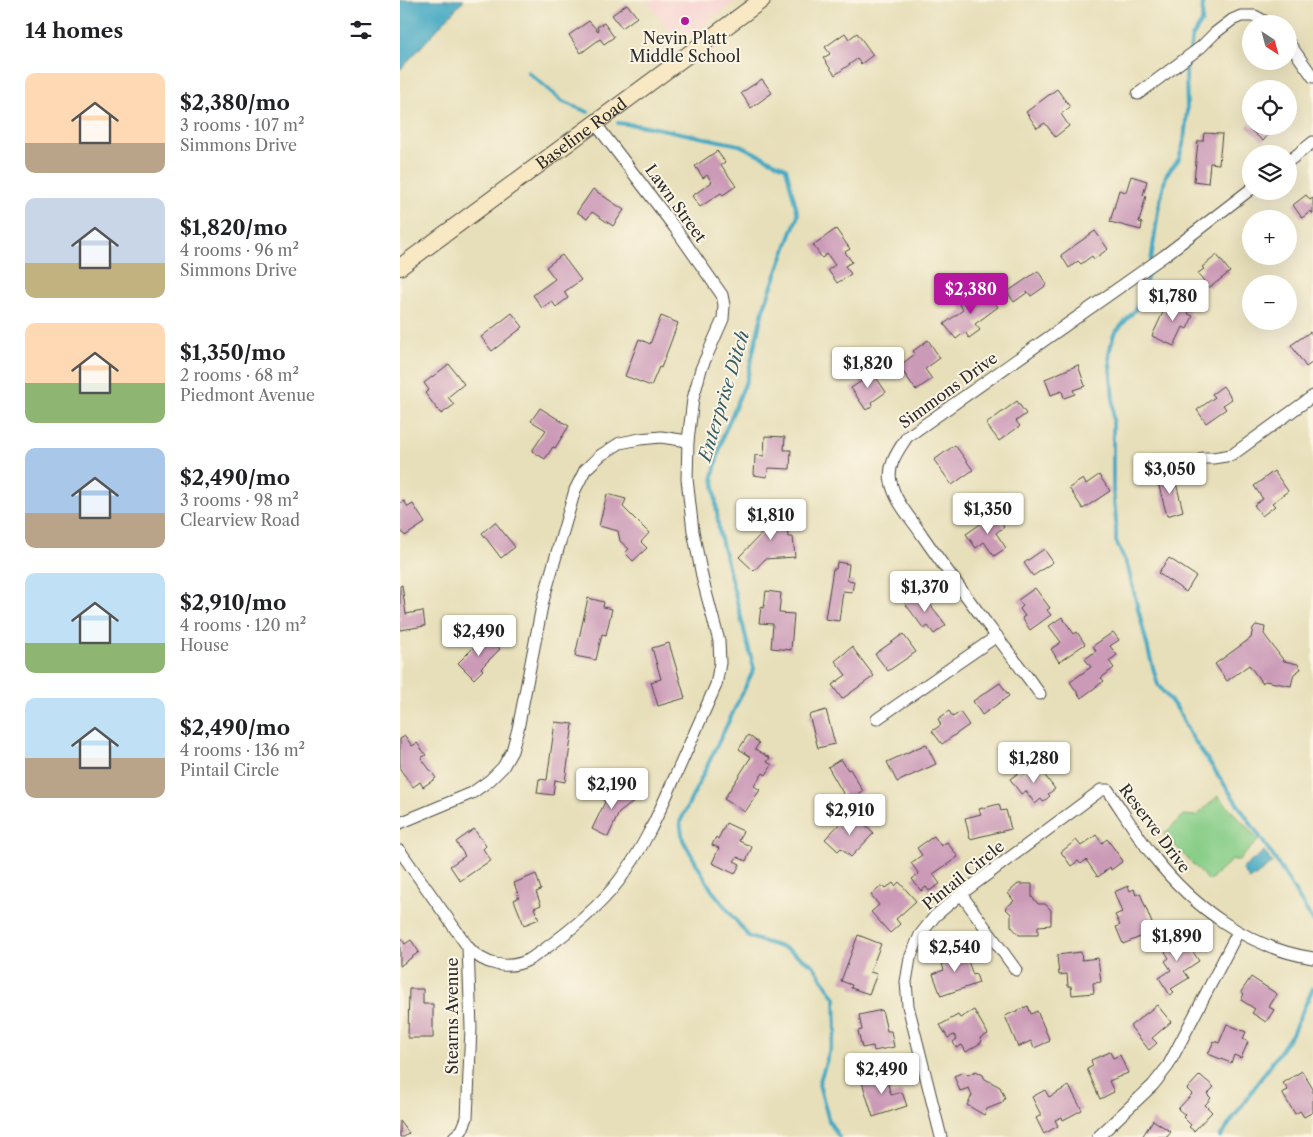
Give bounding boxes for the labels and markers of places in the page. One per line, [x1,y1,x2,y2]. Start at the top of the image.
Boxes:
marker: Nevin Platt Middle School [679,15,691,27]
place label: Nevin Platt Middle School [630,28,741,66]
pin: $2,380 [930,272,1012,315]
pin: $1,780 [1132,280,1214,322]
pin: $1,820 [827,346,909,389]
pin: $3,050 [1129,452,1211,495]
pin: $1,350 [947,492,1029,535]
pin: $1,810 [730,498,812,541]
pin: $1,370 [884,570,966,613]
pin: $2,490 [438,614,520,657]
pin: $1,280 [993,742,1075,784]
pin: $2,190 [571,768,653,810]
pin: $2,910 [809,794,891,836]
pin: $1,890 [1136,920,1218,962]
pin: $2,540 [914,930,996,973]
pin: $2,490 [841,1052,923,1095]

